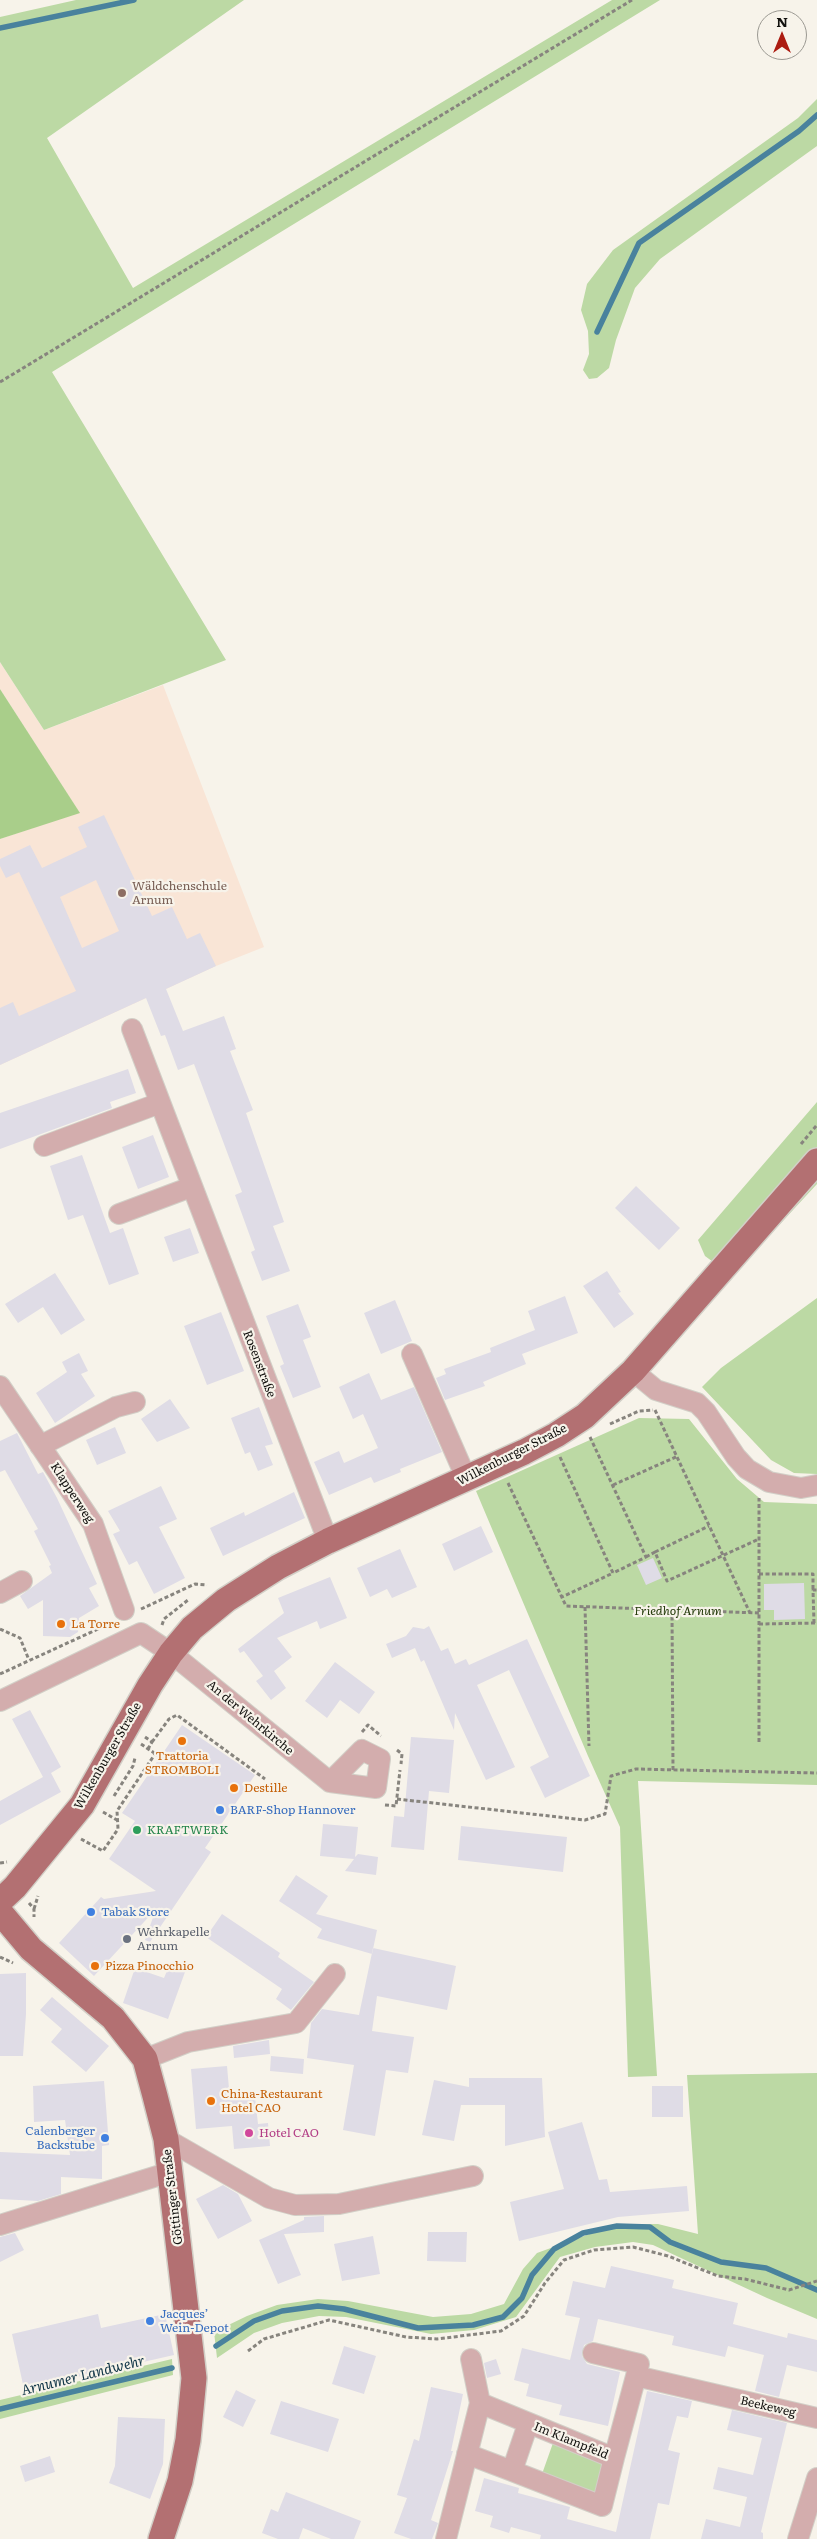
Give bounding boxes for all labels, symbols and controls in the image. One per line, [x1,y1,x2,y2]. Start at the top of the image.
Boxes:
north arrow [757,10,807,60]
text: N [776,11,788,31]
place label: Wäldchenschule Arnum [132,879,227,907]
marker: Wäldchenschule Arnum [116,887,128,899]
street label: Rosenstraße [240,1328,278,1400]
street label: Wilkenburger Straße [455,1421,569,1489]
street label: Klapperweg [47,1460,97,1526]
park label: Friedhof Arnum [634,1604,722,1618]
place label: La Torre [71,1617,120,1631]
marker: La Torre [55,1618,67,1630]
street label: An der Wehrkirche [204,1678,296,1758]
street label: Wilkenburger Straße [72,1700,144,1812]
marker: Trattoria STROMBOLI [176,1735,188,1747]
place label: Trattoria STROMBOLI [145,1749,219,1777]
place label: Destille [244,1781,288,1795]
marker: Destille [228,1782,240,1794]
place label: BARF-Shop Hannover [230,1803,355,1817]
marker: BARF-Shop Hannover [214,1804,226,1816]
place label: KRAFTWERK [147,1823,228,1837]
marker: KRAFTWERK [131,1824,143,1836]
place label: Tabak Store [101,1905,169,1919]
marker: Tabak Store [85,1906,97,1918]
place label: Wehrkapelle Arnum [137,1925,210,1953]
marker: Wehrkapelle Arnum [121,1933,133,1945]
place label: Pizza Pinocchio [105,1959,194,1973]
marker: Pizza Pinocchio [89,1960,101,1972]
place label: China-Restaurant Hotel CAO [221,2087,323,2115]
marker: China-Restaurant Hotel CAO [205,2095,217,2107]
place label: Calenberger Backstube [25,2124,95,2152]
place label: Hotel CAO [259,2126,319,2140]
marker: Hotel CAO [243,2127,255,2139]
marker: Calenberger Backstube [99,2132,111,2144]
street label: Göttinger Straße [160,2148,186,2246]
place label: Jacques’ Wein-Depot [160,2307,229,2335]
marker: Jacques’ Wein-Depot [144,2315,156,2327]
water label: Arnumer Landwehr [19,2352,147,2400]
street label: Beekeweg [739,2394,797,2420]
street label: Im Klampfeld [532,2420,610,2462]

